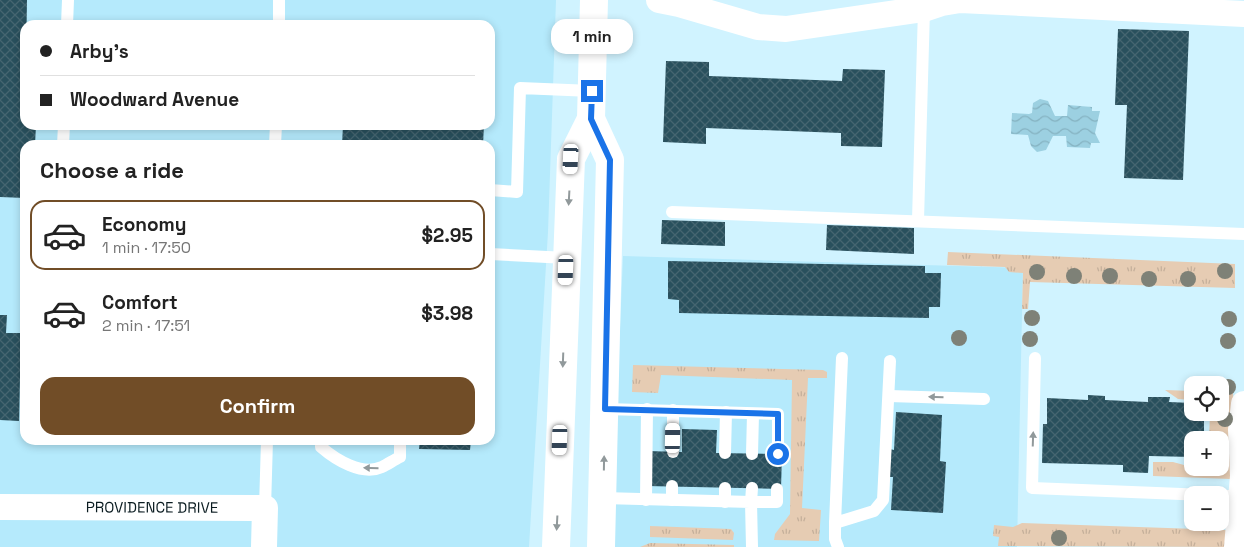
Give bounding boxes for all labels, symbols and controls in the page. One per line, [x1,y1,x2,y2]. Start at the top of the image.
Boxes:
callout: 1 min [551,18,633,54]
text: 1 min [572,26,612,47]
text: Arby's [70,39,129,64]
route end [581,80,603,102]
text: Woodward Avenue [70,87,239,112]
car [562,144,579,174]
text: Choose a ride [40,156,184,184]
one-way arrow [565,190,573,206]
text: Economy [102,212,186,237]
icon: car [42,213,87,258]
text: $2.95 [421,223,473,248]
text: 1 min · 17:50 [102,237,191,258]
car [557,255,574,285]
text: Comfort [102,290,178,315]
icon: car [42,291,87,336]
text: $3.98 [421,301,473,326]
text: 2 min · 17:51 [102,315,190,336]
one-way arrow [559,353,567,369]
map controls [1184,376,1229,531]
button: locate [1184,376,1229,421]
button: Confirm [40,377,475,435]
one-way arrow [928,393,944,401]
car [665,423,680,453]
car [551,425,568,455]
one-way arrow [1029,431,1037,447]
button: + [1184,431,1229,476]
route start [767,443,789,465]
one-way arrow [600,455,608,471]
one-way arrow [363,464,379,472]
button: − [1184,486,1229,531]
street label: PROVIDENCE DRIVE [86,497,218,517]
one-way arrow [552,515,560,531]

